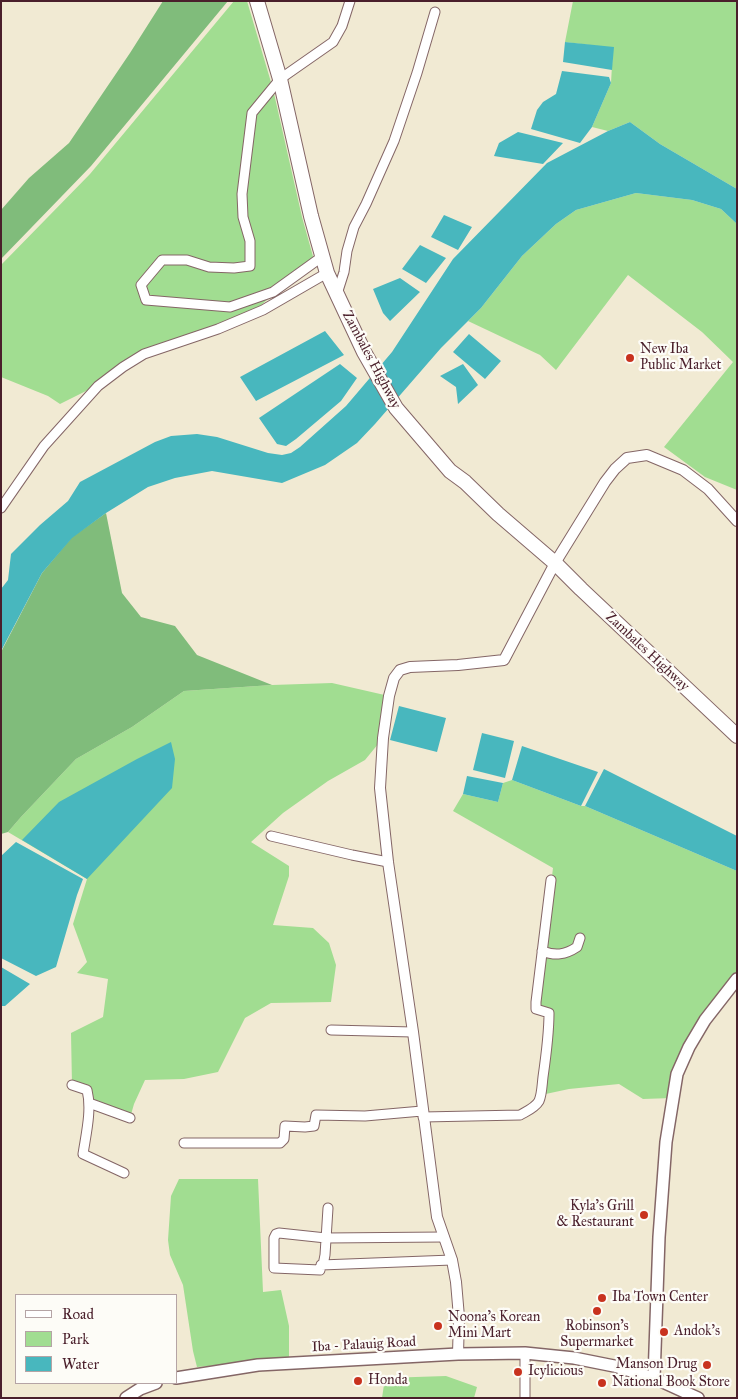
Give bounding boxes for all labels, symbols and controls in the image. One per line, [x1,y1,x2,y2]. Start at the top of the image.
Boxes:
street label: Zambales Highway [338,308,404,412]
place label: New Iba Public Market [640,342,721,374]
marker: New Iba Public Market [624,352,636,364]
street label: Zambales Highway [602,609,692,695]
place label: Kyla's Grill & Restaurant [556,1199,634,1232]
marker: Kyla's Grill & Restaurant [638,1209,650,1221]
place label: Iba Town Center [612,1290,708,1306]
marker: Iba Town Center [596,1292,608,1304]
legend [15,1294,178,1384]
text: Road [62,1305,94,1323]
marker: Robinson's Supermarket [591,1305,603,1317]
place label: Noona's Korean Mini Mart [448,1310,540,1342]
place label: Robinson's Supermarket [560,1319,634,1351]
marker: Noona's Korean Mini Mart [432,1320,444,1332]
place label: Andok's [674,1324,720,1340]
marker: Andok's [658,1326,670,1338]
text: Park [62,1330,89,1348]
street label: Iba - Palauig Road [311,1334,417,1356]
text: Water [62,1355,99,1373]
place label: Manson Drug [616,1357,697,1373]
marker: Manson Drug [701,1359,713,1371]
place label: Icylicious [528,1364,583,1380]
marker: Icylicious [512,1366,524,1378]
place label: Honda [368,1373,408,1389]
marker: Honda [352,1375,364,1387]
place label: National Book Store [612,1375,730,1391]
marker: National Book Store [596,1377,608,1389]

